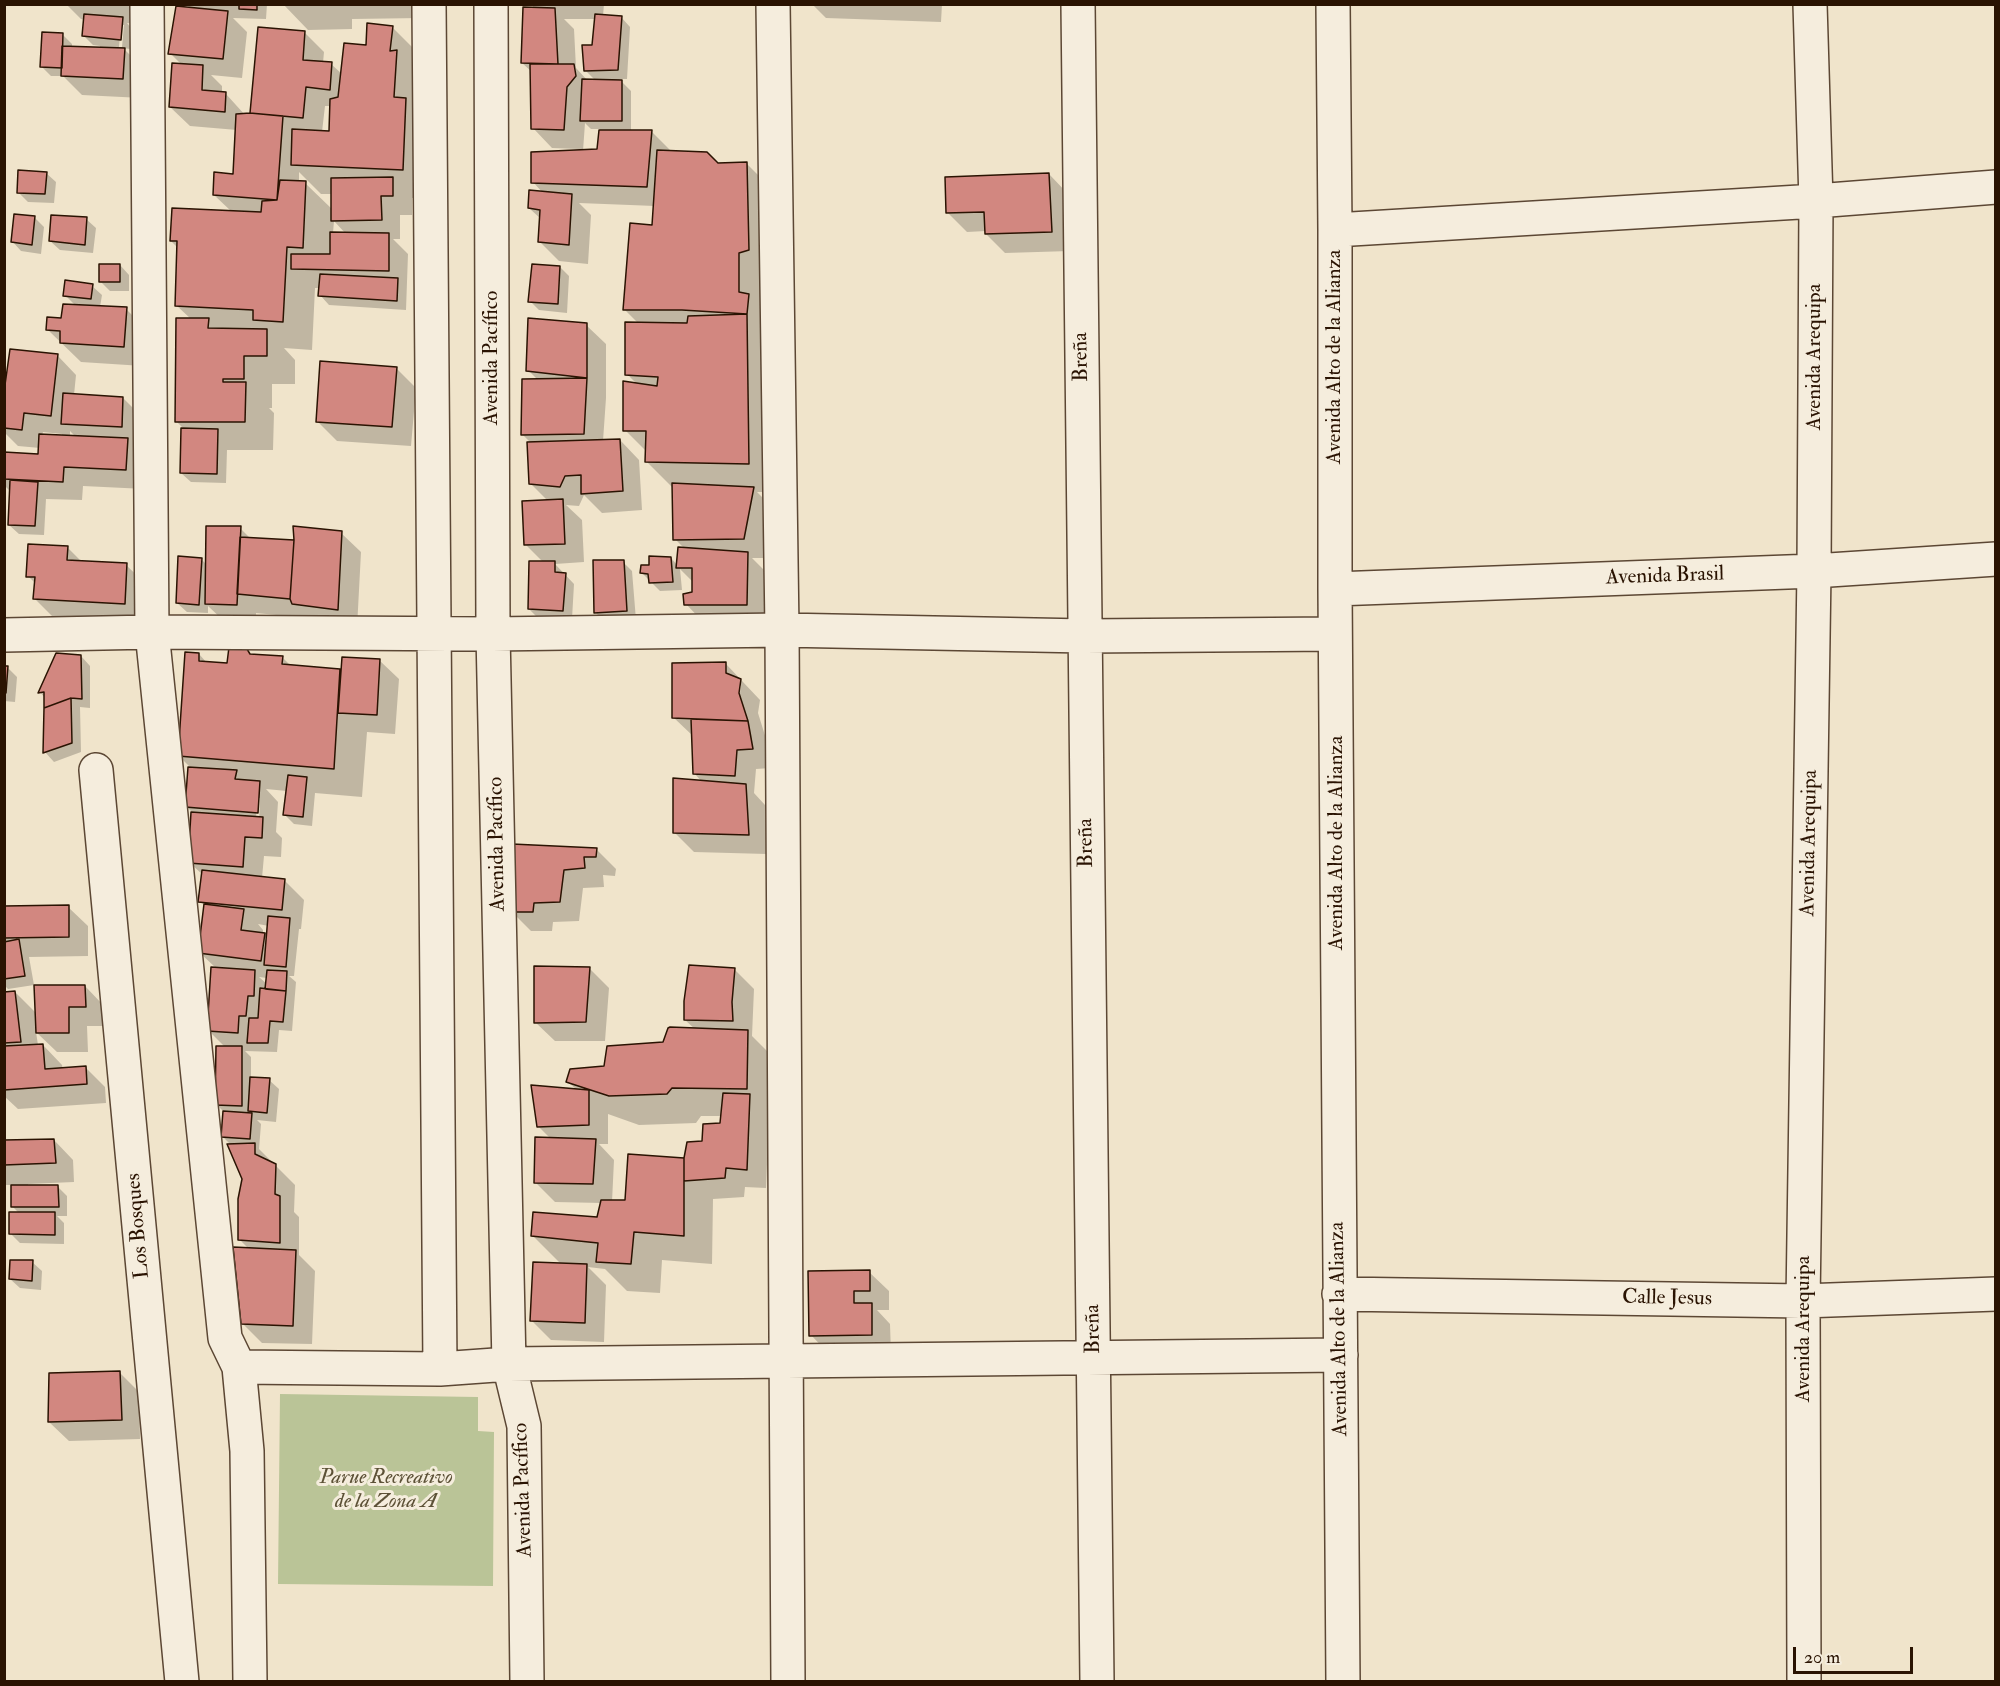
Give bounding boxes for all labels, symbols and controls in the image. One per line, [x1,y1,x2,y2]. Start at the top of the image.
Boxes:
street label: Avenida Alto de la Alianza [1322,250,1348,464]
street label: Avenida Arequipa [1802,284,1828,430]
street label: Avenida Pacífico [479,291,505,425]
street label: Breña [1069,332,1095,382]
street label: Avenida Brasil [1605,562,1725,592]
street label: Avenida Alto de la Alianza [1324,736,1350,950]
street label: Avenida Arequipa [1796,769,1824,917]
street label: Avenida Pacífico [484,776,512,912]
street label: Breña [1074,818,1100,868]
street label: Los Bosques [122,1172,156,1280]
street label: Avenida Alto de la Alianza [1326,1222,1354,1436]
street label: Avenida Arequipa [1791,1256,1817,1402]
street label: Calle Jesus [1622,1286,1712,1312]
street label: Breña [1081,1304,1107,1354]
street label: Avenida Pacífico [509,1422,539,1558]
park label: Parue Recreativo de la Zona A [319,1465,453,1515]
scale bar [1796,1635,1916,1673]
text: 20 m [1804,1646,1840,1669]

